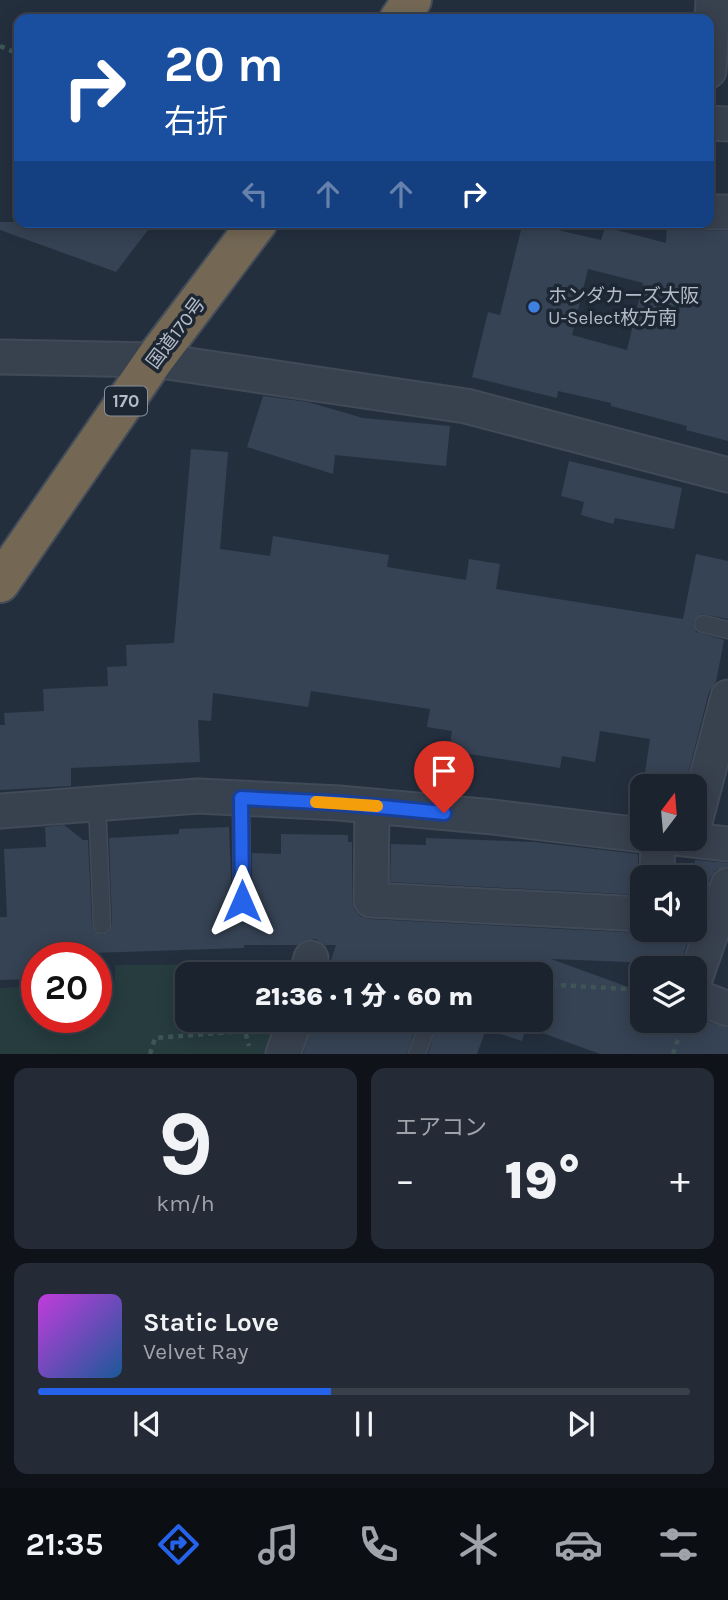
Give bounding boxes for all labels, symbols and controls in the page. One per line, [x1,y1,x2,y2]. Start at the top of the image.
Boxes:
text: 20 m [164,36,284,93]
icon: right [49,42,140,133]
text: 右折 [164,103,228,140]
icon: left [236,175,274,213]
icon: ahead [309,175,347,213]
icon: ahead [382,175,420,213]
icon: right [455,175,493,213]
place label: ホンダカーズ大阪 U-Select枚方南 [548,285,699,329]
street label: 国道170号 [142,293,210,373]
marker: ホンダカーズ大阪 U-Select枚方南 [526,299,542,315]
road number: 170 [105,386,147,416]
pin [414,741,474,813]
icon: arrive [425,752,463,790]
north arrow [630,774,707,850]
map controls [630,774,707,1033]
position arrow [205,864,279,938]
button: sound [630,865,707,942]
speed limit sign: 20 [21,942,112,1033]
button: layers [630,956,707,1033]
text: 21:36 · 1 分 · 60 m [255,981,473,1012]
text: 9 [158,1091,213,1197]
text: エアコン [395,1114,487,1141]
text: 19° [504,1150,581,1211]
text: − [395,1158,415,1203]
text: + [670,1158,690,1203]
text: km/h [156,1190,215,1217]
text: Static Love [143,1307,279,1338]
text: Velvet Ray [143,1338,248,1365]
icon: previous [128,1405,166,1443]
icon: pause [345,1405,383,1443]
icon: next [562,1405,600,1443]
icon: directions [154,1520,203,1569]
icon: music [254,1520,303,1569]
icon: phone [354,1520,403,1569]
icon: climate [454,1520,503,1569]
icon: car [554,1520,603,1569]
icon: filters [654,1520,703,1569]
text: 21:35 [25,1526,103,1563]

